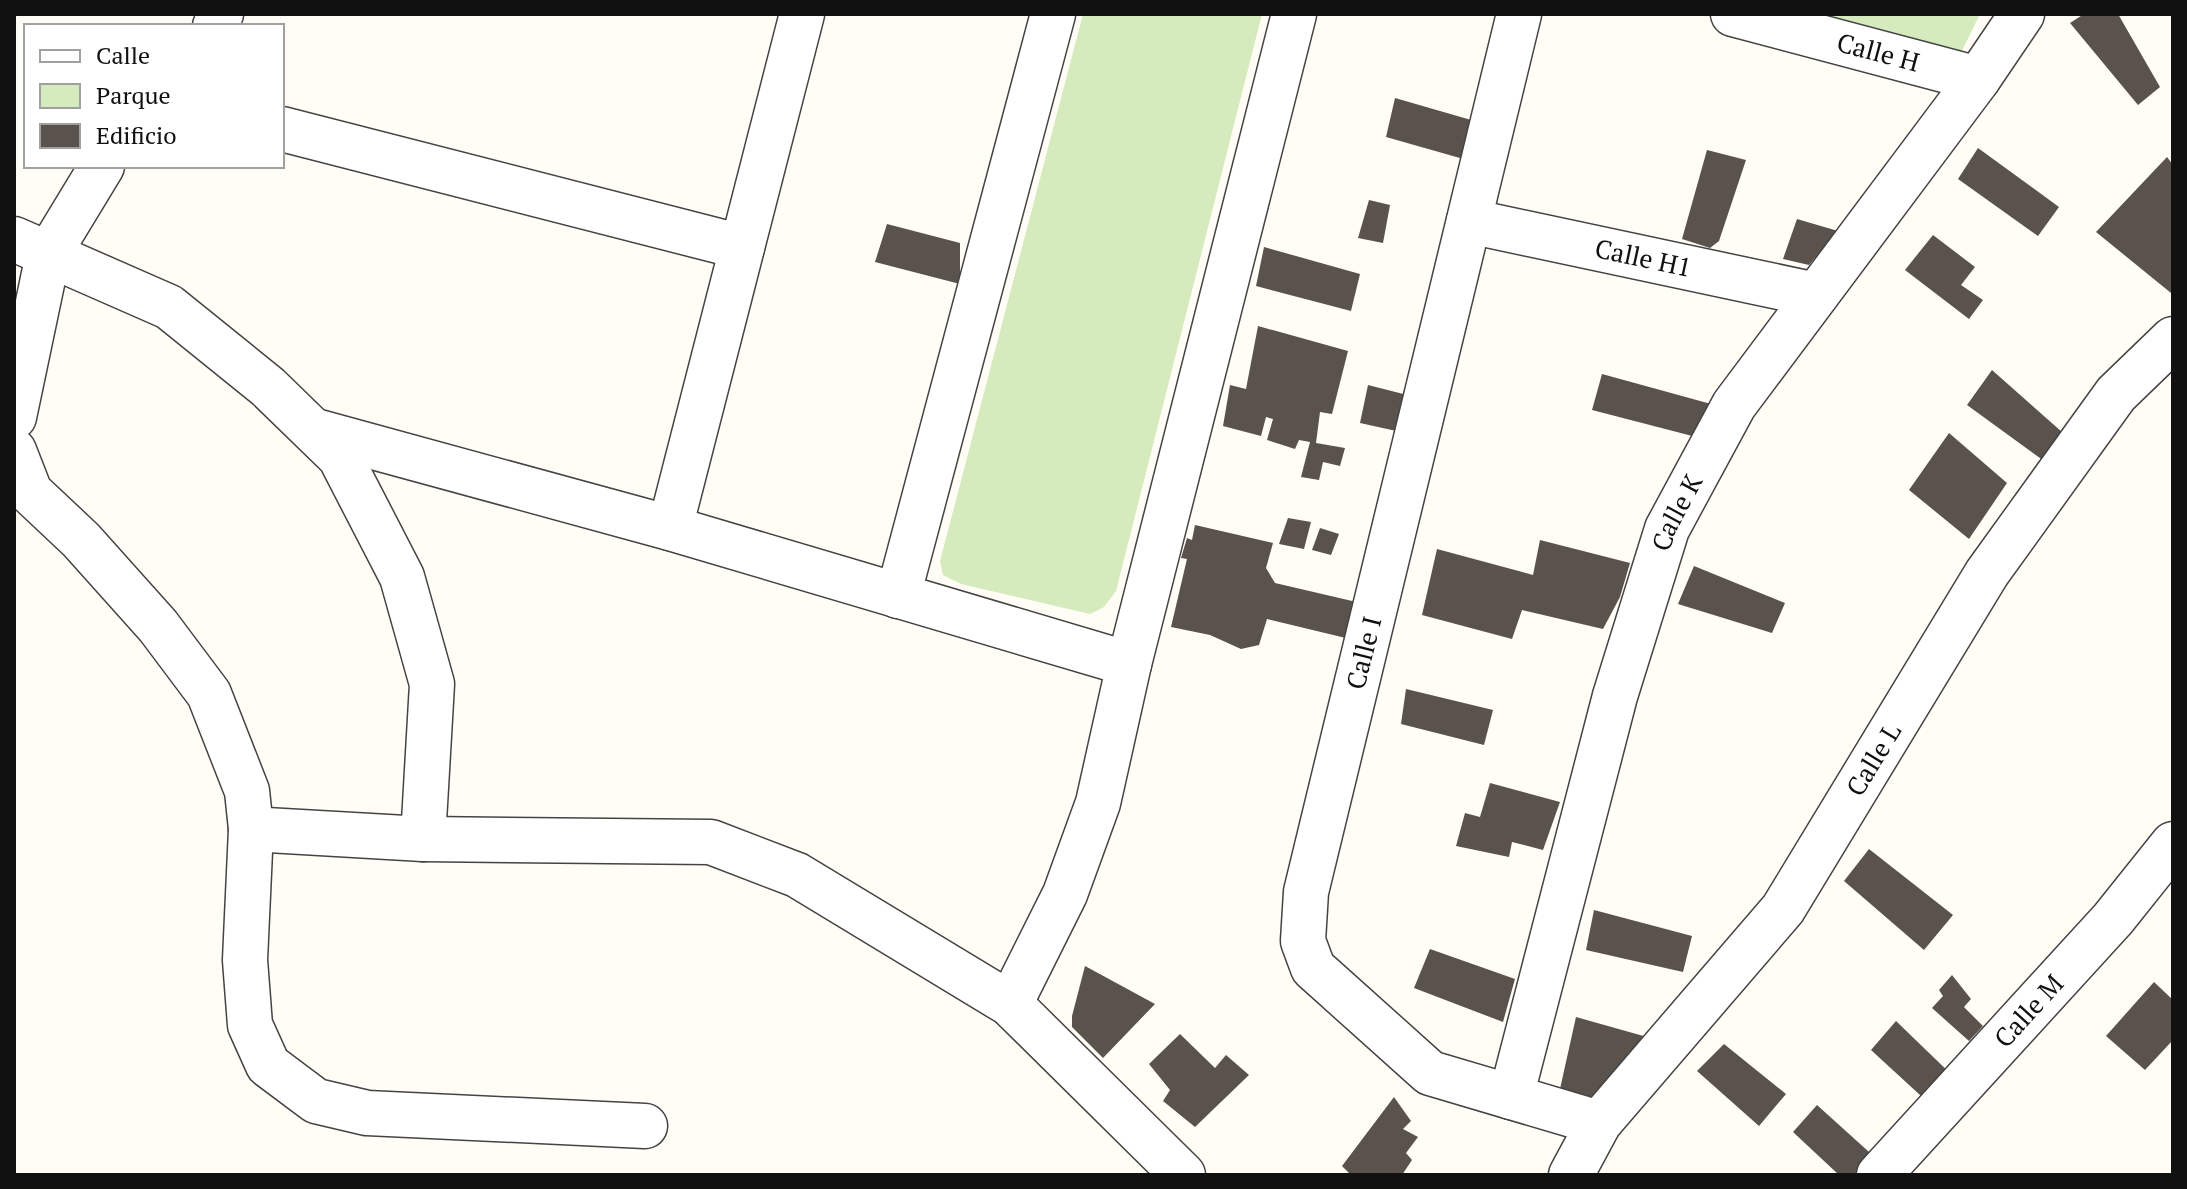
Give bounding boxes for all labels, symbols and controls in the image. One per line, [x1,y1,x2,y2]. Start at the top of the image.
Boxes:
legend [24,24,284,168]
street label: Calle H [1833,24,1923,79]
text: Calle [96,39,150,71]
text: Parque [96,79,171,111]
text: Edificio [96,119,177,151]
street label: Calle H1 [1592,230,1695,284]
street label: Calle K [1643,468,1710,555]
street label: Calle I [1338,613,1388,693]
street label: Calle L [1838,716,1908,802]
street label: Calle M [1986,967,2070,1054]

